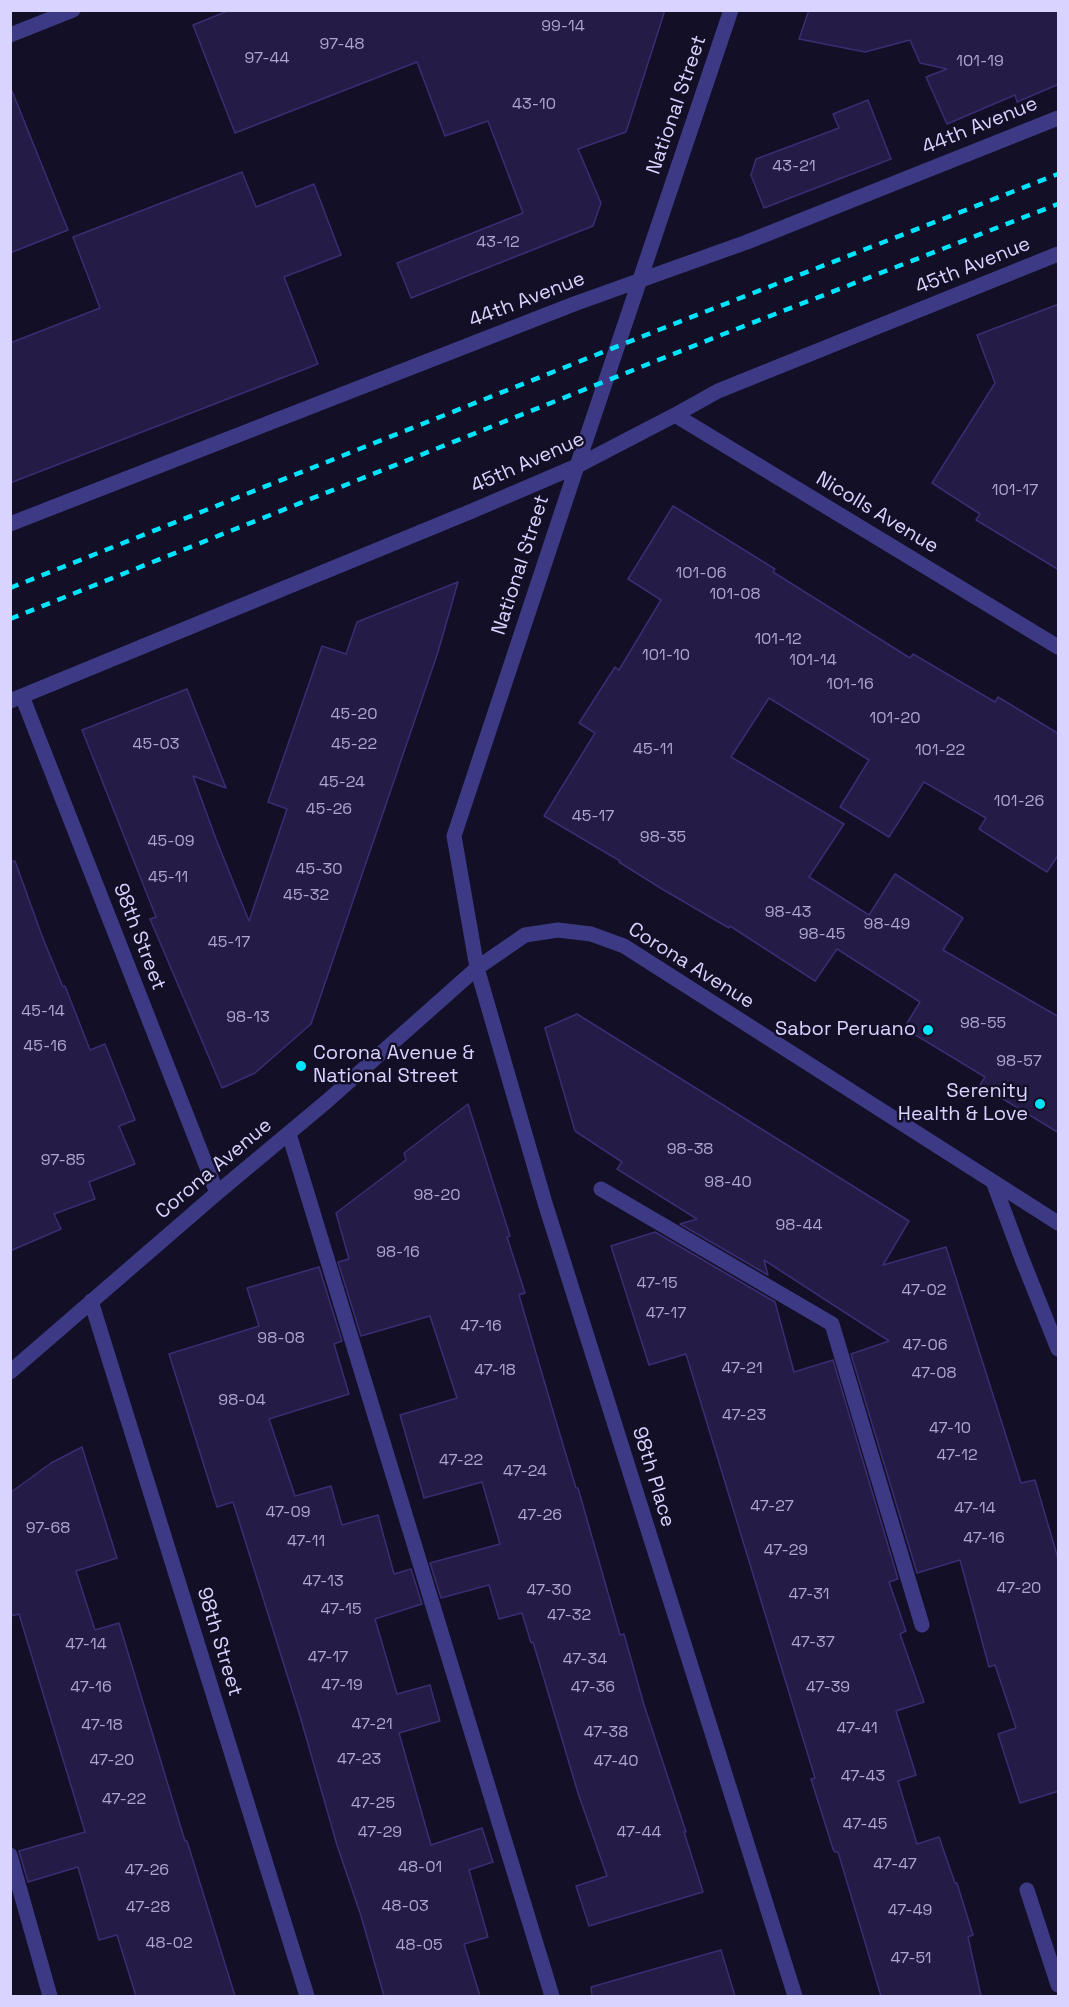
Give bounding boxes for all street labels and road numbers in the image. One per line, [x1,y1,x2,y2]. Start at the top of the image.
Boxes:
street label: National Street [642,32,712,178]
street label: 44th Avenue [919,92,1041,160]
street label: 45th Avenue [912,232,1034,300]
street label: 44th Avenue [466,267,588,333]
street label: 45th Avenue [468,427,588,499]
street label: Nicolls Avenue [811,467,943,559]
street label: National Street [487,492,555,638]
street label: 98th Street [108,880,170,994]
street label: Corona Avenue [623,918,759,1014]
street label: Corona Avenue [151,1113,277,1225]
street label: 98th Place [626,1424,680,1530]
street label: 98th Street [191,1585,247,1699]

